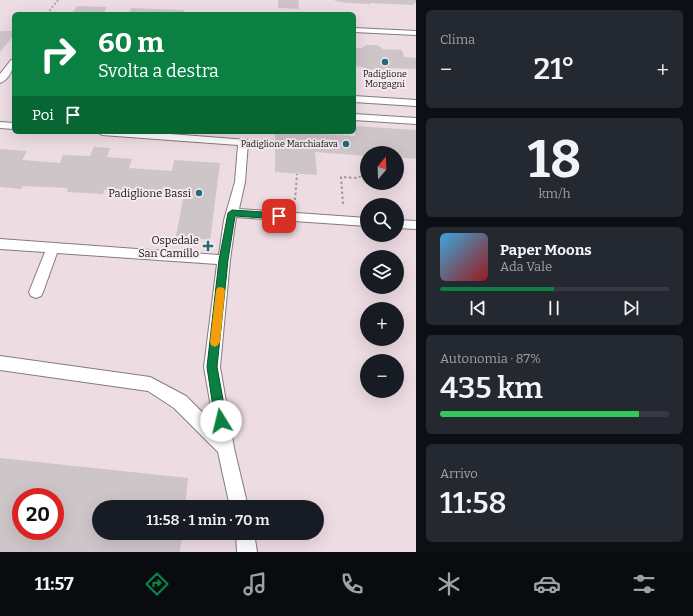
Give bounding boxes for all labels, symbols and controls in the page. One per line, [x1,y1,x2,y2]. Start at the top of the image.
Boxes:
text: 60 m [98,26,164,59]
icon: right [32,28,84,80]
text: Clima [440,32,475,47]
text: 21° [534,51,575,87]
text: − [440,56,452,83]
text: + [656,56,669,83]
marker: Padiglione Morgagni [380,57,390,67]
text: Svolta a destra [98,60,219,82]
place label: Padiglione Morgagni [363,69,407,89]
icon: arrive [62,104,84,126]
text: Poi [32,106,54,124]
text: 18 [528,128,581,191]
place label: Padiglione Marchiafava [241,139,338,149]
marker: Padiglione Marchiafava [341,139,351,149]
north arrow [360,146,404,190]
map controls [360,146,404,398]
text: km/h [538,186,571,201]
place label: Padiglione Bassi [108,187,192,200]
marker: Padiglione Bassi [194,188,204,198]
button: search [360,198,404,242]
pin [262,199,296,233]
icon: arrive [268,205,290,227]
place label: Ospedale San Camillo [138,234,199,260]
marker: Ospedale San Camillo [202,240,214,252]
text: Paper Moons [500,241,592,259]
button: layers [360,250,404,294]
text: Ada Vale [500,259,552,274]
icon: previous [467,297,489,319]
icon: pause [543,297,565,319]
icon: next [620,297,642,319]
button: + [360,302,404,346]
text: Autonomia · 87% [440,351,541,366]
button: − [360,354,404,398]
text: 435 km [440,370,543,406]
position arrow [200,400,242,442]
text: Arrivo [440,466,478,481]
text: 11:58 [440,485,507,521]
speed limit sign: 20 [12,488,64,540]
text: 11:58 · 1 min · 70 m [146,511,270,529]
icon: directions [143,570,171,598]
icon: music [241,570,269,598]
icon: phone [338,570,366,598]
icon: climate [435,570,463,598]
icon: car [533,570,561,598]
icon: filters [630,570,658,598]
text: 11:57 [35,573,74,595]

